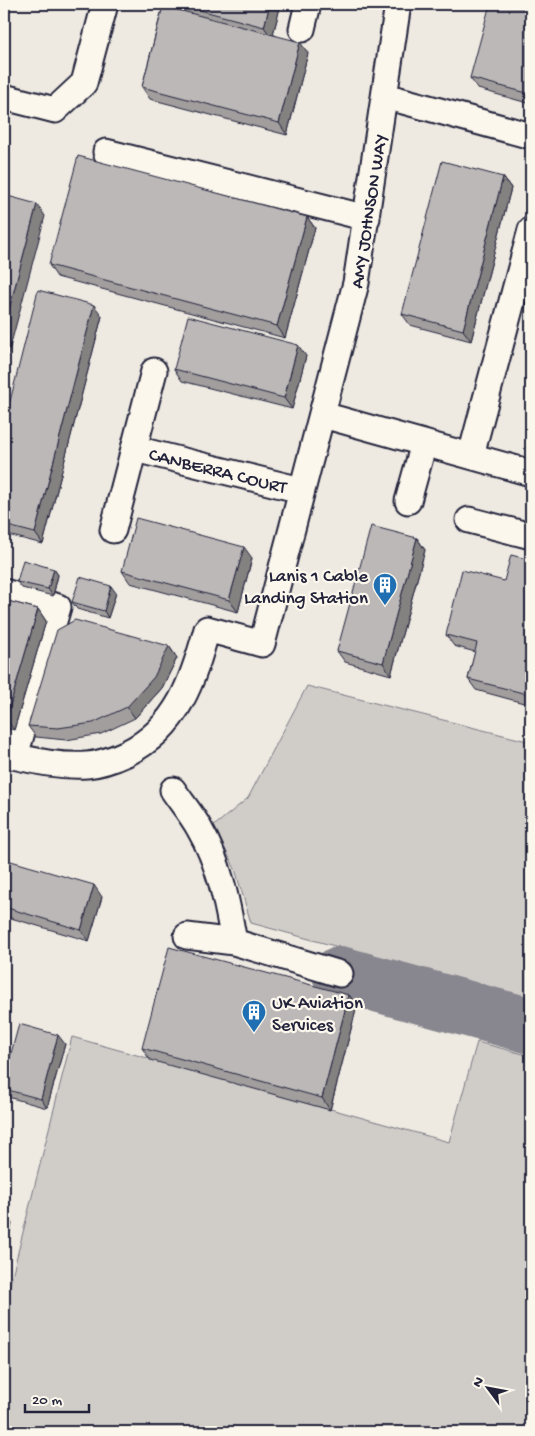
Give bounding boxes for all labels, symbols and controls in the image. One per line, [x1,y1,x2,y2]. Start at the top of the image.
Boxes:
street label: AMY JOHNSON WAY [347,133,394,290]
street label: CANBERRA COURT [146,444,289,501]
place label: Lanis 1 Cable Landing Station [244,566,368,611]
building icon: Lanis 1 Cable Landing Station [372,572,398,606]
place label: UK Aviation Services [272,993,363,1038]
building icon: UK Aviation Services [241,999,267,1033]
north arrow [462,1364,512,1414]
text: N [469,1374,489,1391]
scale bar [25,1381,89,1413]
text: 20 m [32,1392,62,1410]

